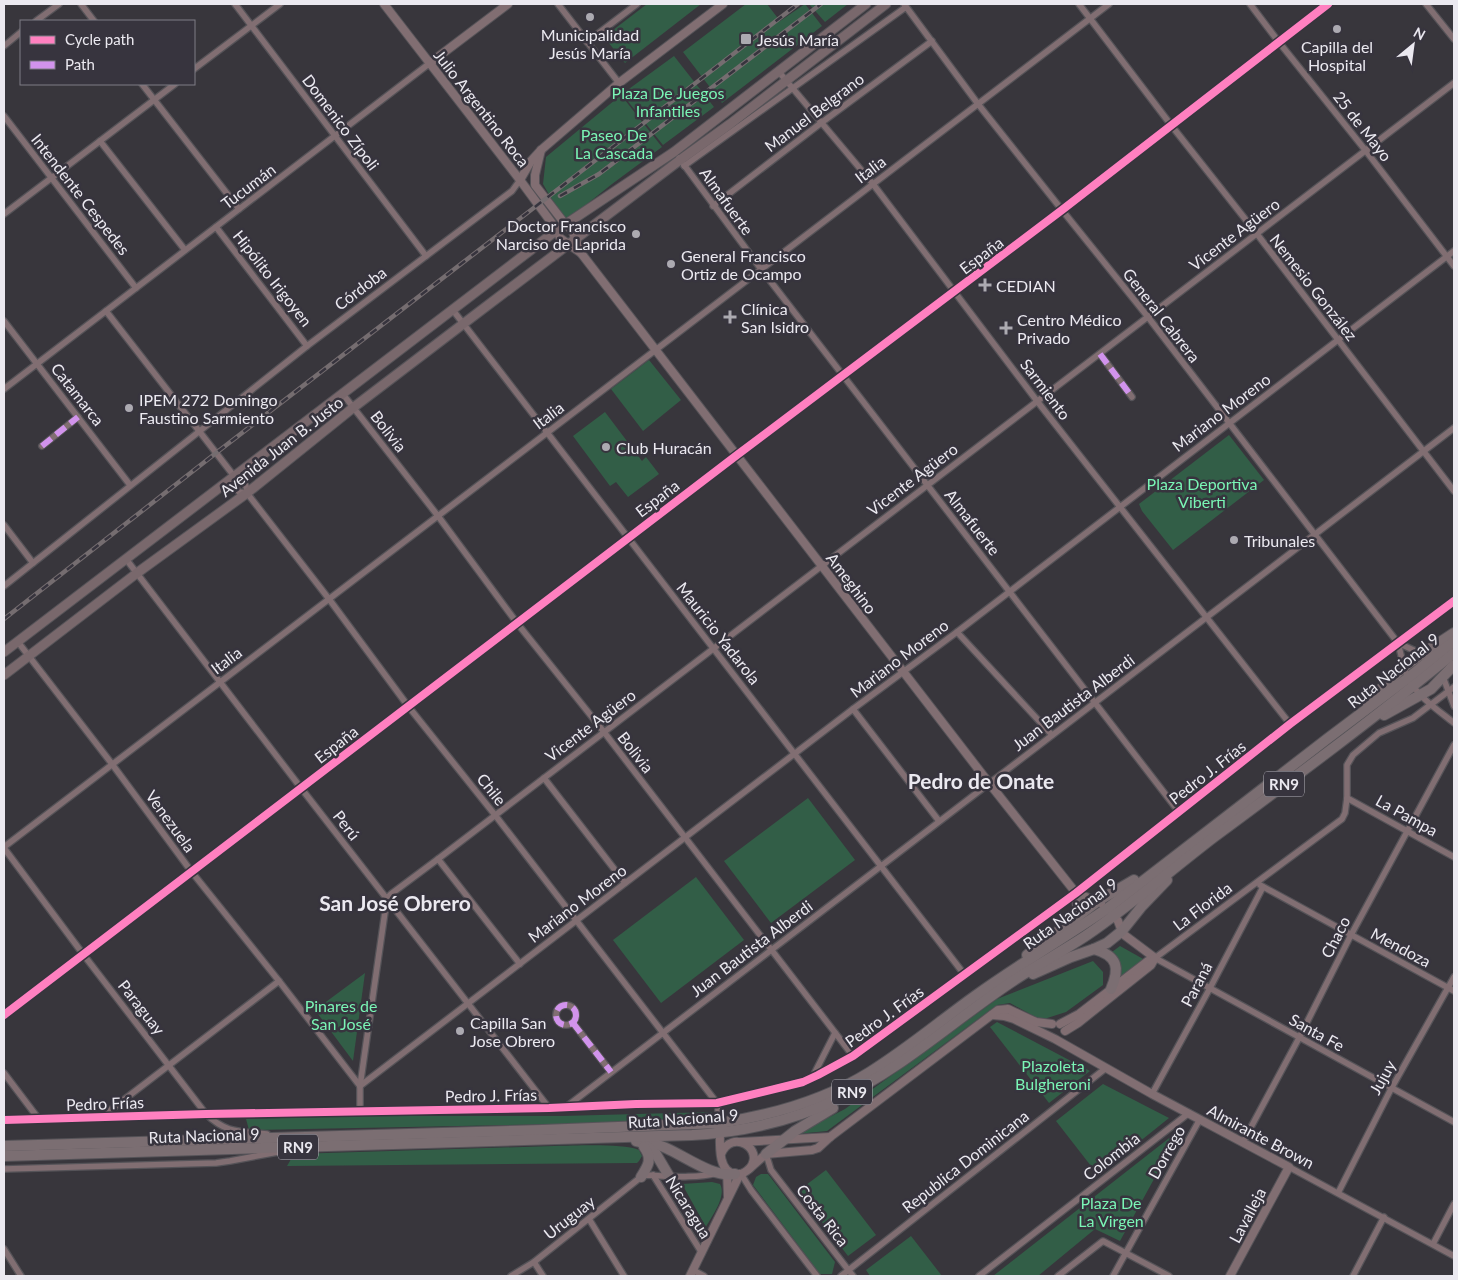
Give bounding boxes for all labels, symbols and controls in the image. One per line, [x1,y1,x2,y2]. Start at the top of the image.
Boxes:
marker: Municipalidad Jesús María [584,11,596,23]
legend [20,20,195,85]
north arrow [1388,20,1438,70]
marker: Capilla del Hospital [1331,23,1343,35]
text: N [1411,23,1428,43]
place label: Municipalidad Jesús María [541,25,639,62]
text: Cycle path [65,30,134,48]
place label: Jesús María [757,30,839,49]
marker: Jesús María [739,32,753,46]
place label: Capilla del Hospital [1301,37,1373,74]
street label: Julio Argentino Roca [430,46,534,170]
text: Path [65,55,95,73]
street label: Manuel Belgrano [761,69,867,155]
street label: Domenico Zípoli [299,70,383,174]
park label: Plaza De Juegos Infantiles [612,83,724,120]
street label: 25 de Mayo [1330,87,1396,165]
park label: Paseo De La Cascada [575,125,653,162]
street label: Intendente Cespedes [28,130,134,258]
street label: Italia [851,151,889,187]
street label: Tucumán [217,159,279,213]
street label: Almafuerte [696,164,758,238]
street label: Vicente Agüero [1185,194,1283,274]
place label: Doctor Francisco Narciso de Laprida [496,216,626,253]
street label: Hipólito Irigoyen [230,226,316,330]
marker: Doctor Francisco Narciso de Laprida [630,228,642,240]
street label: Nemesio González [1266,230,1362,344]
street label: España [955,232,1007,278]
place label: General Francisco Ortiz de Ocampo [681,246,806,283]
marker: General Francisco Ortiz de Ocampo [665,258,677,270]
street label: Córdoba [330,262,390,314]
street label: General Cabrera [1119,264,1205,366]
place label: CEDIAN [996,276,1056,295]
marker: CEDIAN [978,278,992,292]
place label: Clínica San Isidro [741,299,809,336]
marker: Clínica San Isidro [723,310,737,324]
place label: Centro Médico Privado [1017,310,1122,347]
marker: Centro Médico Privado [999,321,1013,335]
street label: Sarmiento [1017,355,1075,423]
street label: Catamarca [48,359,108,429]
street label: Mariano Moreno [1168,369,1274,455]
place label: IPEM 272 Domingo Faustino Sarmiento [139,390,278,427]
street label: Avenida Juan B. Justo [216,392,346,500]
street label: Italia [529,397,567,433]
marker: IPEM 272 Domingo Faustino Sarmiento [123,402,135,414]
street label: Bolivia [367,407,411,455]
place label: Club Huracán [616,438,712,457]
street label: Vicente Agüero [863,439,961,519]
marker: Club Huracán [600,441,612,453]
park label: Plaza Deportiva Viberti [1147,474,1257,511]
street label: España [631,475,683,521]
street label: Almafuerte [941,485,1005,559]
place label: Tribunales [1244,531,1315,550]
marker: Tribunales [1228,534,1240,546]
street label: Ameghino [823,549,881,617]
street label: Mauricio Yadarola [673,578,765,688]
street label: Mariano Moreno [846,615,952,701]
street label: Ruta Nacional 9 [1343,628,1443,712]
street label: Italia [207,642,245,678]
street label: Juan Bautista Alberdi [1008,650,1138,754]
street label: Vicente Agüero [541,685,639,765]
street label: España [311,721,361,767]
street label: Bolivia [614,728,658,776]
street label: Pedro J. Frías [1165,736,1249,808]
district label: Pedro de Onate [908,768,1054,793]
street label: Chile [473,769,511,809]
road number: RN9 [1264,772,1304,796]
street label: Venezuela [142,786,200,856]
street label: La Pampa [1373,790,1441,840]
street label: Perú [330,806,364,844]
street label: Mariano Moreno [524,860,630,946]
street label: Ruta Nacional 9 [1019,873,1121,953]
street label: La Florida [1169,878,1235,934]
district label: San José Obrero [319,890,471,915]
street label: Juan Bautista Alberdi [686,896,816,1000]
street label: Chaco [1317,913,1353,961]
street label: Mendoza [1368,923,1434,971]
street label: Paraná [1176,958,1216,1010]
street label: Paraguay [115,976,170,1039]
street label: Pedro J. Frías [841,981,927,1051]
park label: Pinares de San José [305,996,377,1033]
street label: Santa Fe [1286,1009,1348,1055]
place label: Capilla San Jose Obrero [470,1013,555,1050]
marker: Capilla San Jose Obrero [454,1025,466,1037]
park label: Plazoleta Bulgheroni [1015,1056,1091,1093]
street label: Jujuy [1365,1056,1400,1098]
road number: RN9 [832,1080,872,1104]
street label: Pedro J. Frías [445,1085,537,1105]
street label: Pedro Frías [66,1092,144,1114]
street label: Almirante Brown [1204,1100,1318,1172]
street label: Ruta Nacional 9 [627,1105,739,1131]
street label: Republica Dominicana [898,1106,1032,1216]
street label: Dorrego [1144,1122,1188,1182]
street label: Ruta Nacional 9 [148,1124,260,1146]
street label: Colombia [1079,1128,1143,1184]
road number: RN9 [278,1134,318,1160]
street label: Nicaragua [662,1172,716,1242]
street label: Costa Rica [793,1180,853,1250]
street label: Lavalleja [1225,1184,1269,1246]
street label: Uruguay [540,1191,599,1243]
park label: Plaza De La Virgen [1078,1193,1144,1230]

